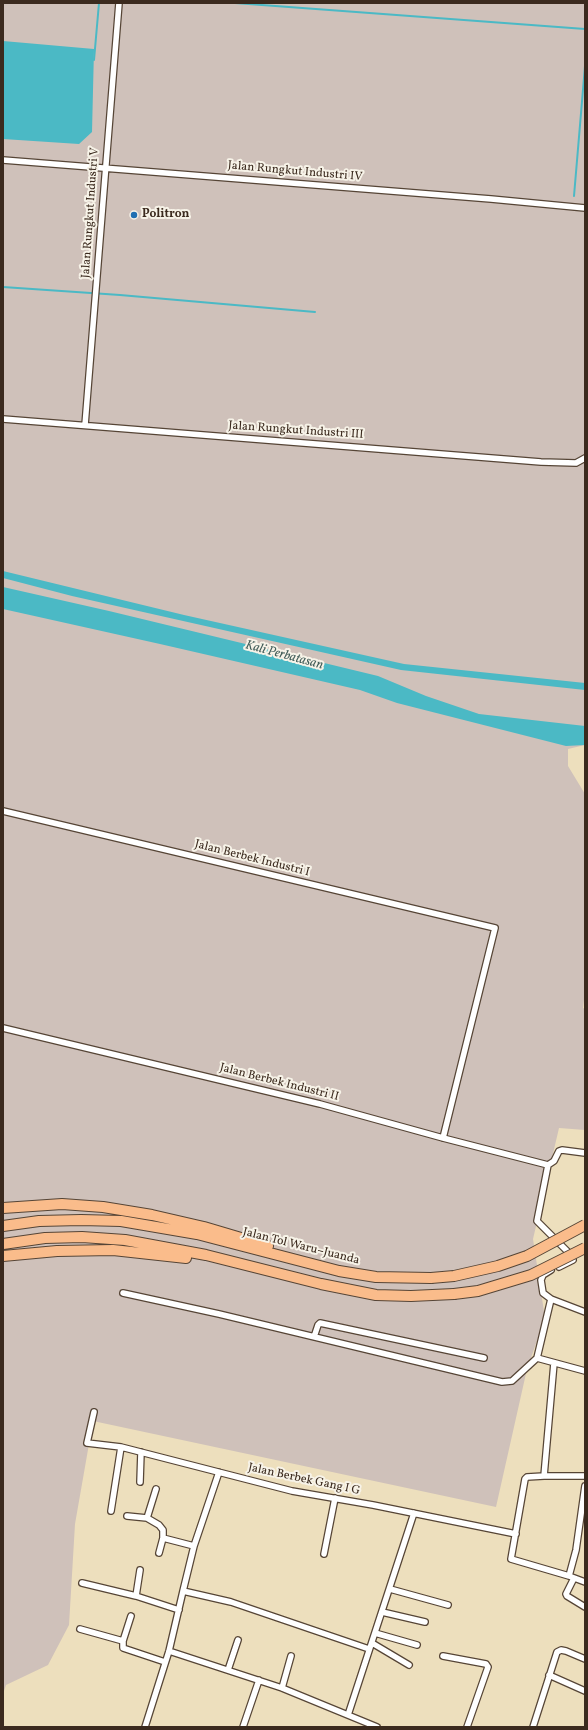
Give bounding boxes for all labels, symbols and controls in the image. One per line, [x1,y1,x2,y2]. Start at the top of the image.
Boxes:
street label: Jalan Rungkut Industri V [79,147,103,279]
street label: Jalan Rungkut Industri IV [227,159,363,185]
place label: Politron [142,208,189,222]
marker: Politron [129,210,139,220]
street label: Jalan Rungkut Industri III [228,419,364,443]
water label: Kali Perbatasan [243,638,325,674]
street label: Jalan Berbek Industri I [193,838,311,880]
street label: Jalan Berbek Industri II [218,1061,340,1105]
street label: Jalan Tol Waru–Juanda [241,1226,361,1268]
street label: Jalan Berbek Gang I G [247,1461,361,1499]

